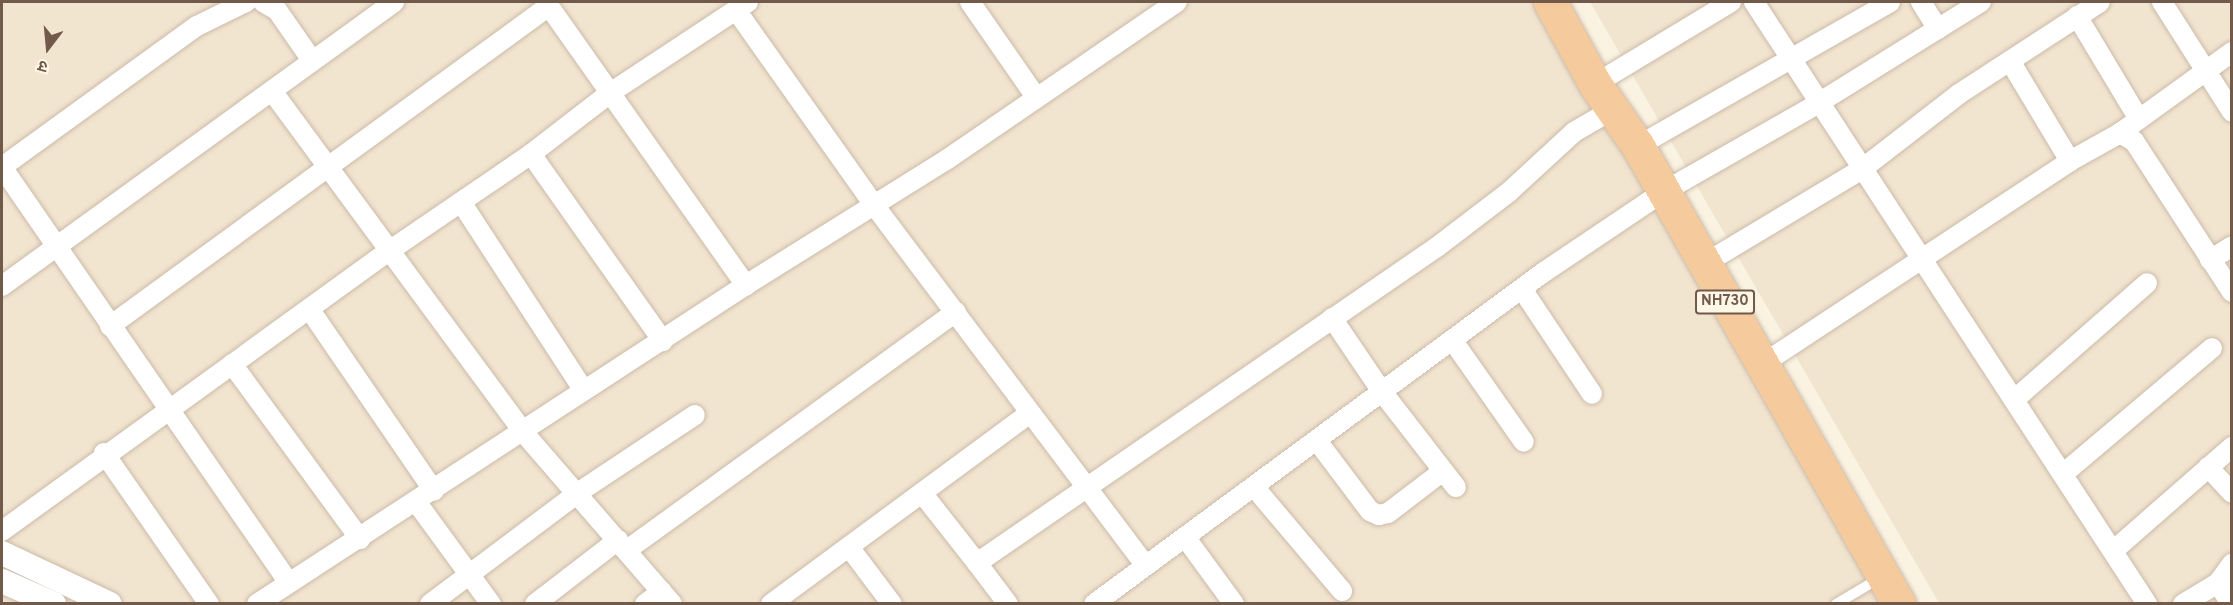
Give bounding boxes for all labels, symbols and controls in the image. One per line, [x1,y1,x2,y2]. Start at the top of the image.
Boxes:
north arrow [18,18,78,78]
text: उ [36,54,50,76]
road number: NH730 [1695,290,1755,314]

